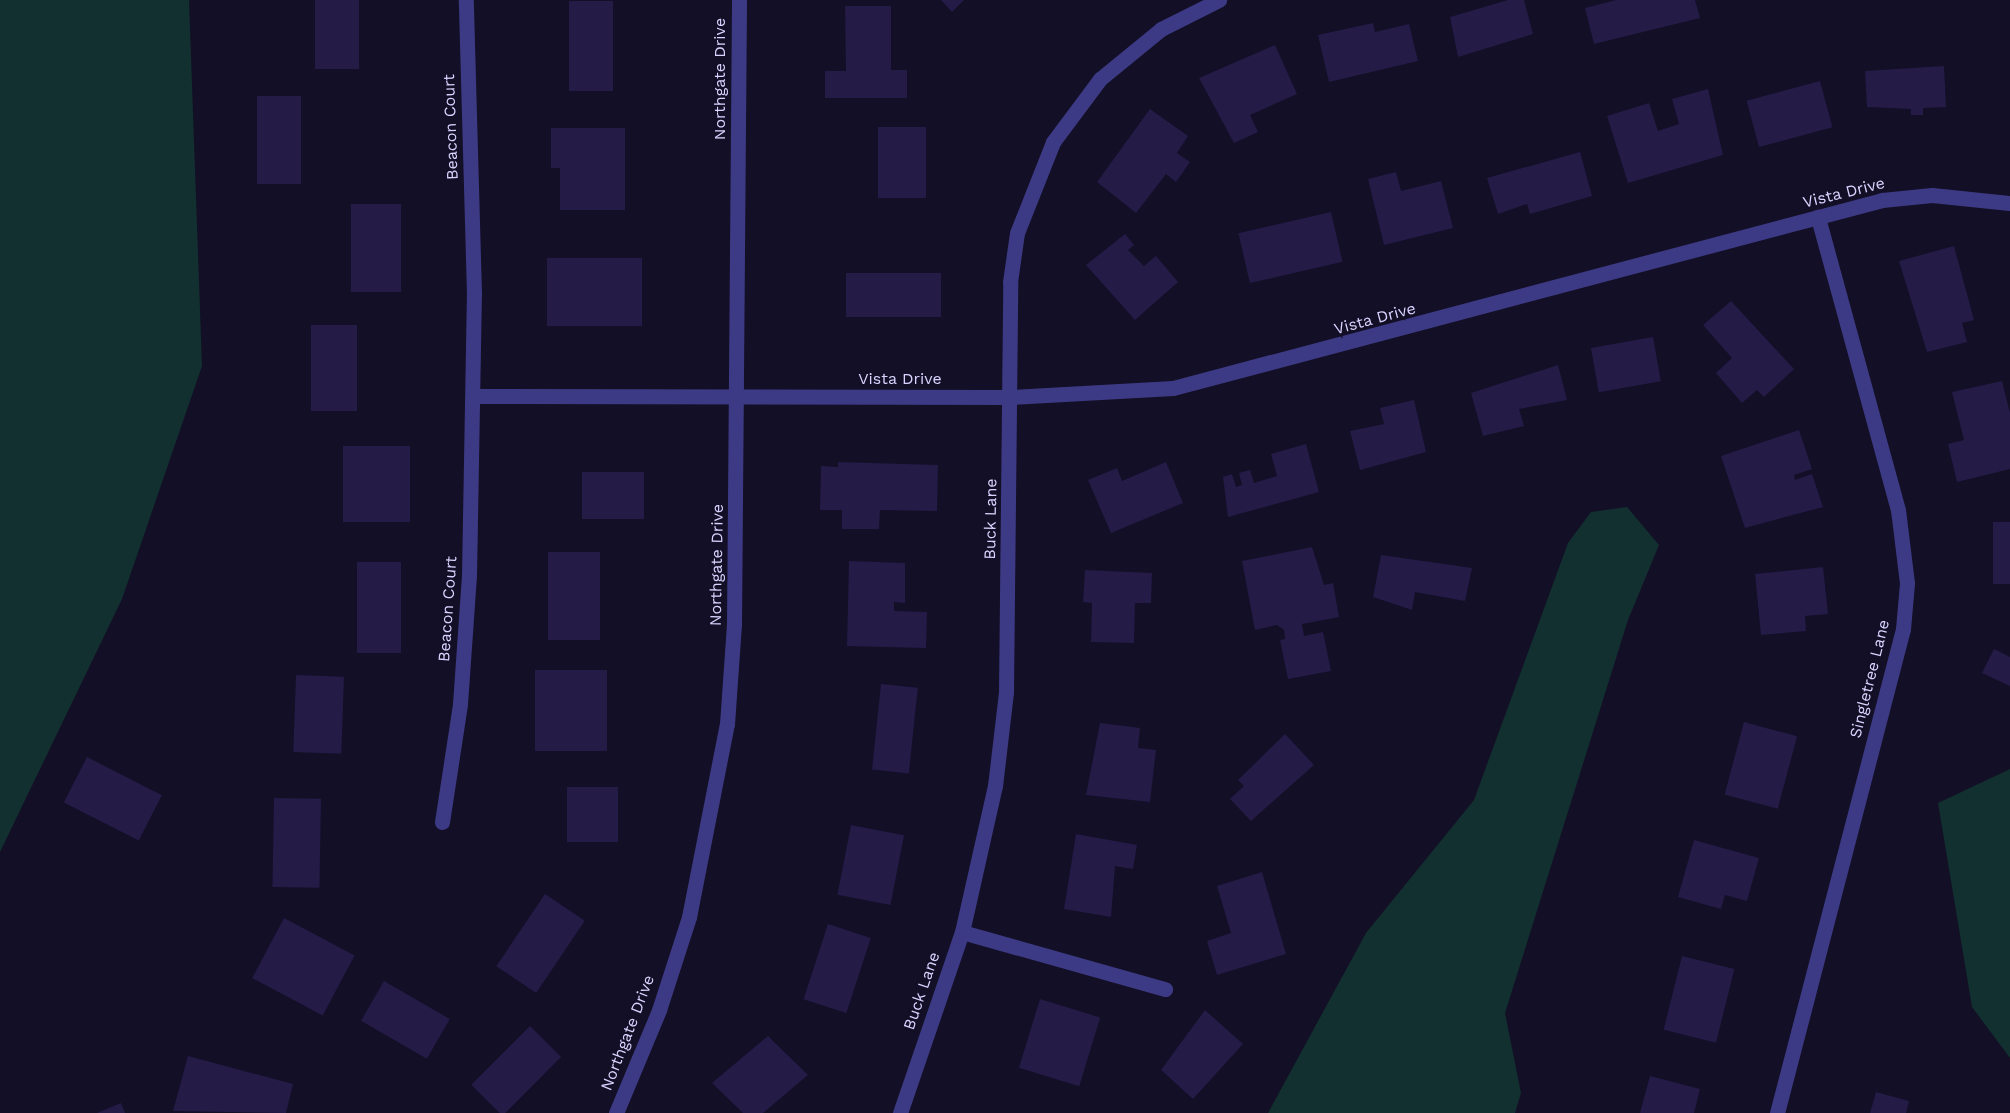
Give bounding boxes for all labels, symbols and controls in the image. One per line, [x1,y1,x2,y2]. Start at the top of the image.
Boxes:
street label: Northgate Drive [710,18,730,140]
street label: Beacon Court [440,74,462,180]
street label: Vista Drive [1801,174,1887,212]
street label: Vista Drive [1332,299,1418,339]
street label: Vista Drive [858,369,942,389]
street label: Buck Lane [981,478,1001,560]
street label: Northgate Drive [706,504,728,626]
street label: Beacon Court [435,556,461,662]
street label: Singletree Lane [1846,618,1894,740]
street label: Buck Lane [900,949,944,1033]
street label: Northgate Drive [597,972,659,1094]

